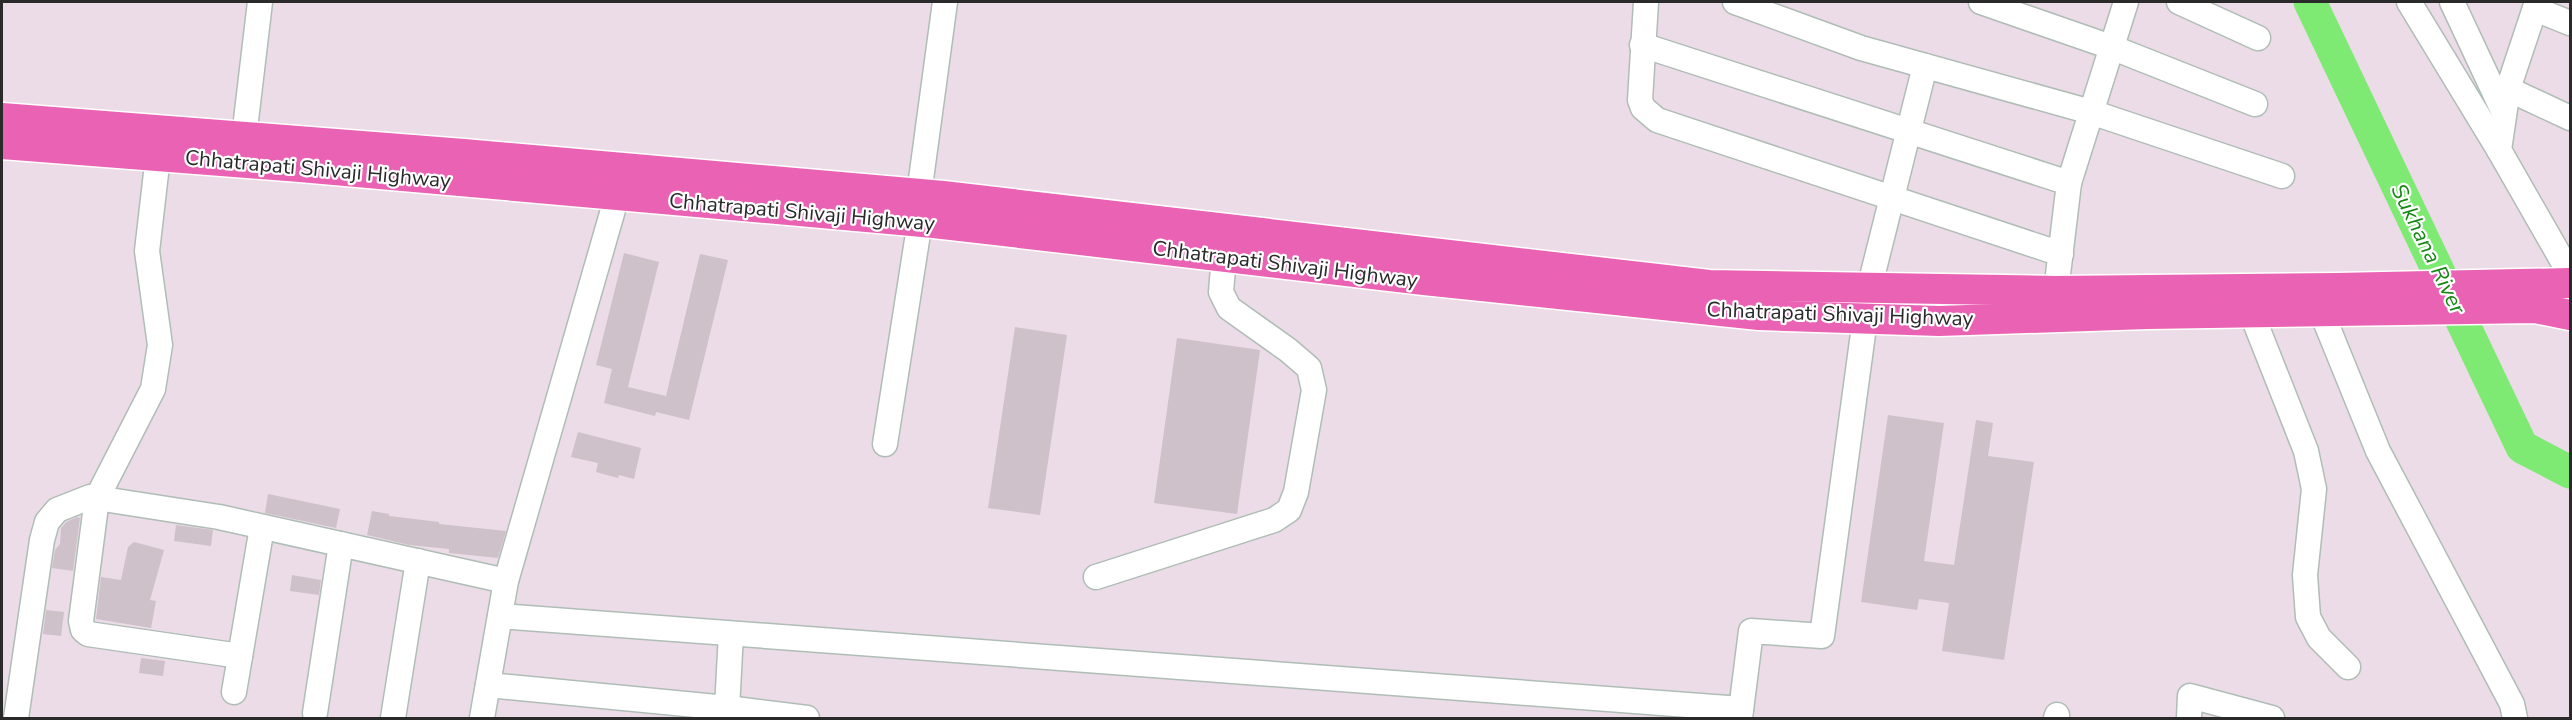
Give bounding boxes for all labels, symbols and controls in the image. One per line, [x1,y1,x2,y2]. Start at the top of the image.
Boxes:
street label: Chhatrapati Shivaji Highway [184,143,452,195]
water label: Sukhana River [2384,179,2473,320]
street label: Chhatrapati Shivaji Highway [668,186,936,238]
street label: Chhatrapati Shivaji Highway [1151,234,1419,294]
street label: Chhatrapati Shivaji Highway [1706,295,1974,333]

